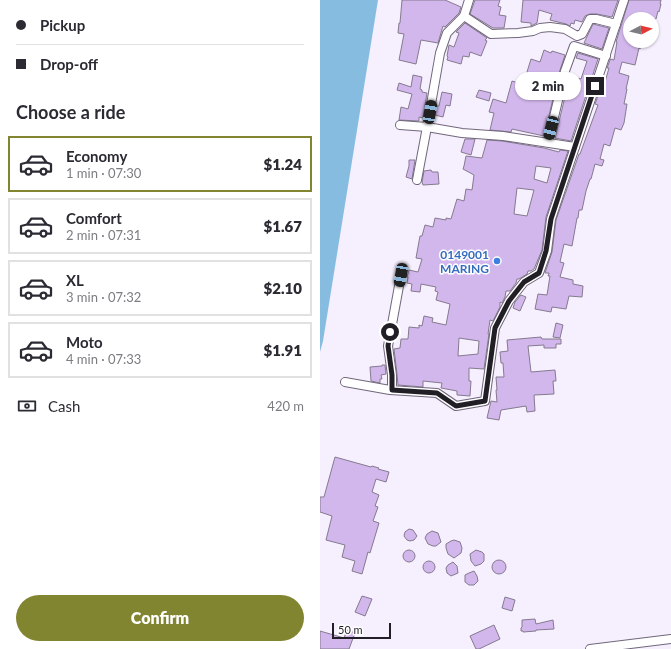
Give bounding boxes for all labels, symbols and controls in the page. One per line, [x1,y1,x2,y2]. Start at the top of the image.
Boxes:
north arrow [623,12,659,48]
map controls [623,12,659,48]
text: Pickup [40,16,85,34]
text: Drop-off [40,55,98,73]
callout: 2 min [515,72,581,100]
route end [586,77,604,95]
text: 2 min [532,78,564,94]
car [422,99,438,125]
text: Choose a ride [16,101,125,123]
car [542,115,560,141]
icon: car [18,146,54,182]
text: Economy [66,147,127,165]
text: $1.24 [264,155,302,173]
text: 1 min · 07:30 [66,165,141,181]
icon: car [18,208,54,244]
text: Comfort [66,209,122,227]
text: $1.67 [264,217,302,235]
text: 2 min · 07:31 [66,227,141,243]
place label: 0149001 MARING [440,247,489,276]
marker: 0149001 MARING [492,256,502,266]
car [393,262,409,288]
icon: car [18,270,54,306]
text: XL [66,271,84,289]
text: $2.10 [264,279,302,297]
text: 3 min · 07:32 [66,289,141,305]
route start [381,323,399,341]
icon: car [18,332,54,368]
text: Moto [66,333,103,351]
text: $1.91 [264,341,302,359]
text: 4 min · 07:33 [66,351,141,367]
icon: cash [16,395,38,417]
text: Cash [48,397,80,415]
text: 420 m [267,398,304,414]
button: Confirm [16,595,304,641]
scale bar [332,621,391,640]
text: 50 m [338,623,363,636]

